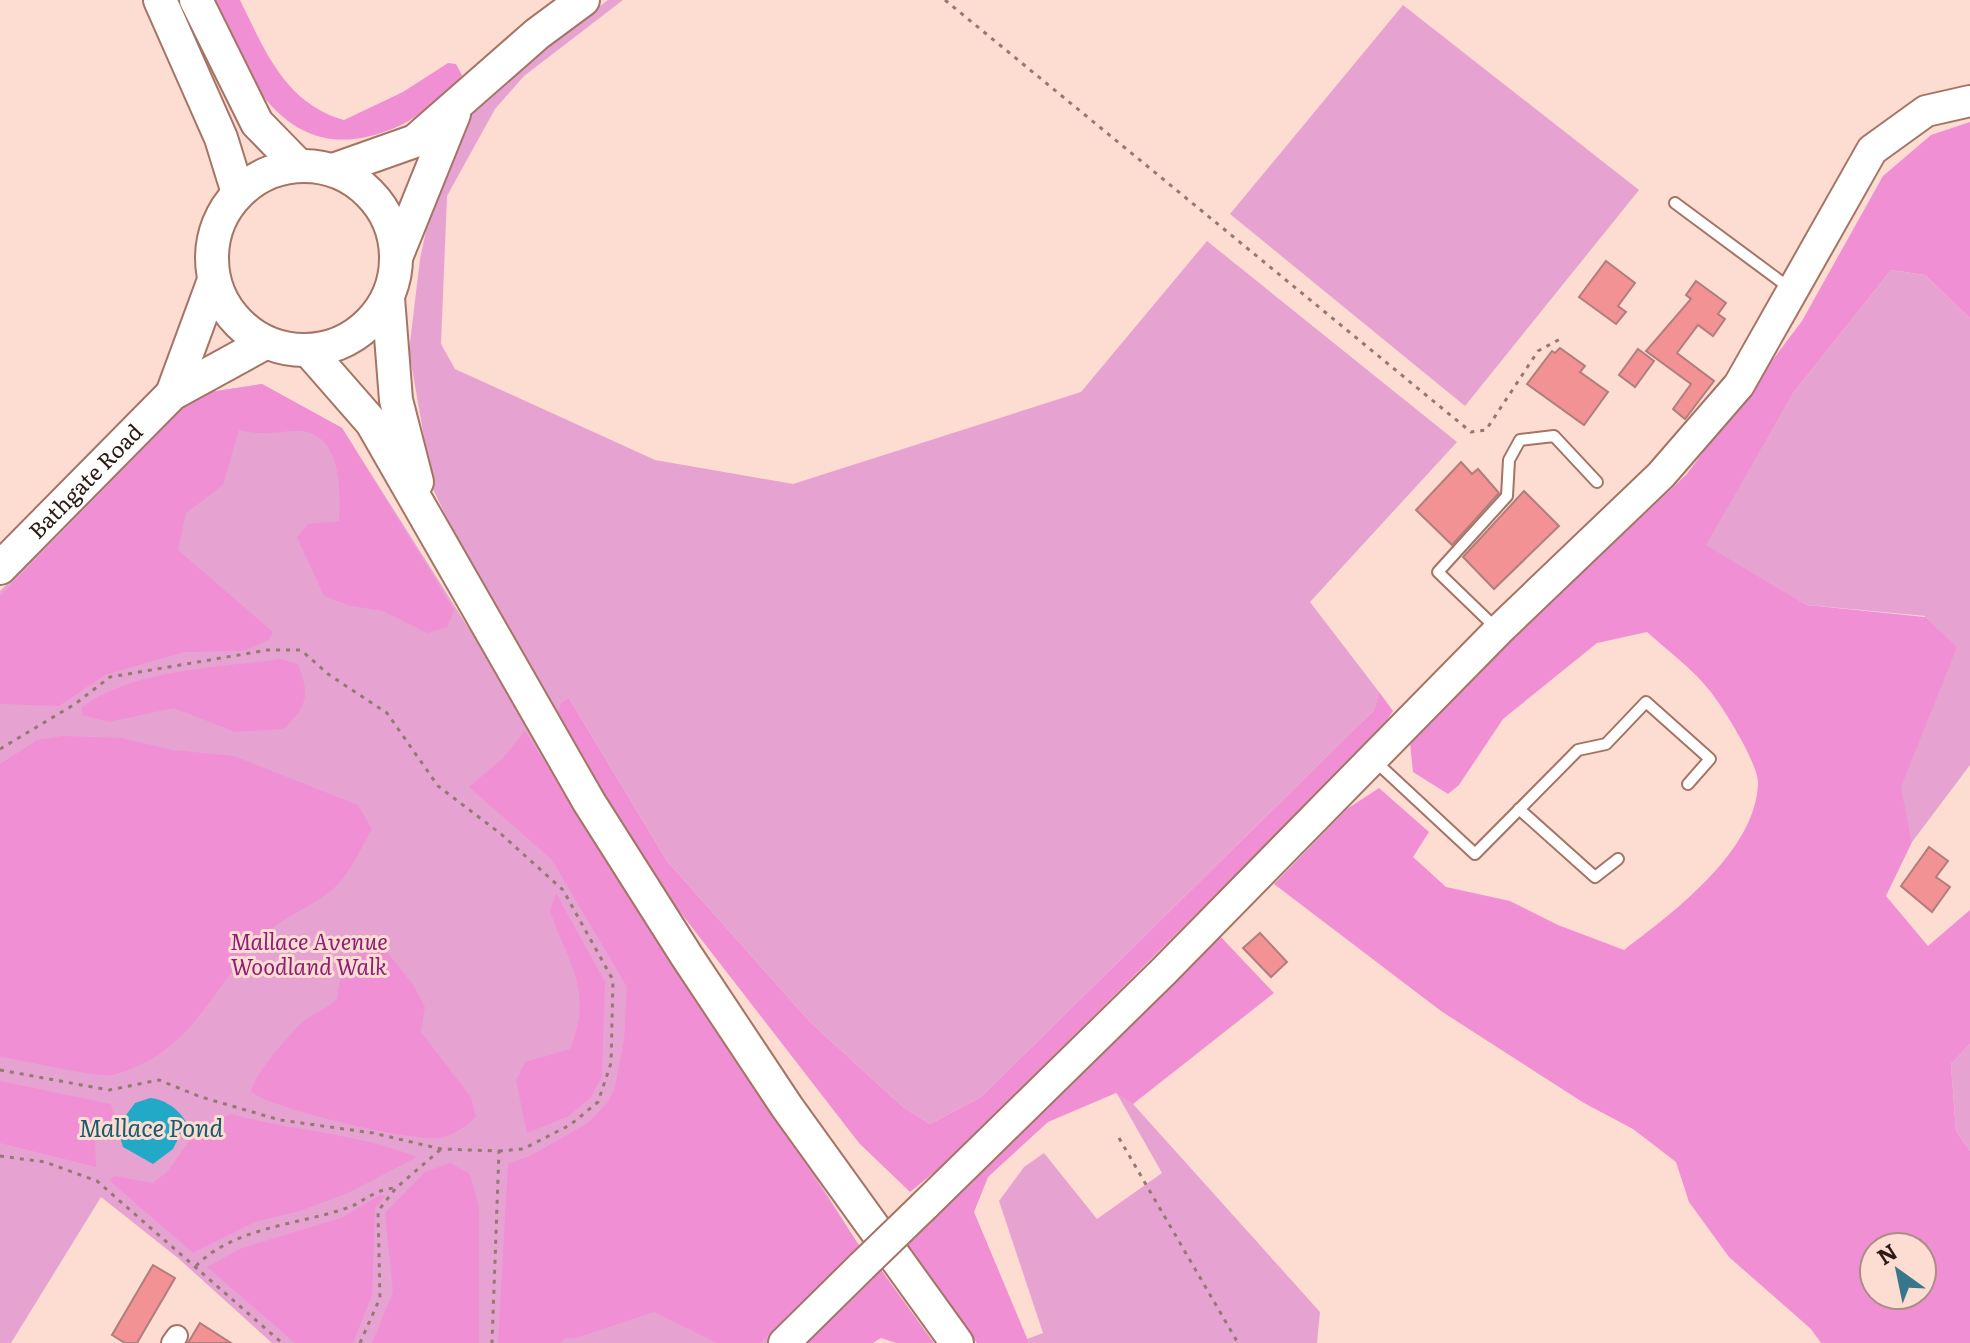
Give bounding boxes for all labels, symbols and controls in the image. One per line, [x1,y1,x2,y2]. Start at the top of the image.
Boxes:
street label: Bathgate Road [20,415,149,545]
park label: Mallace Avenue Woodland Walk [230,924,388,982]
water label: Mallace Pond [79,1109,224,1144]
north arrow [1858,1231,1938,1311]
text: N [1870,1234,1903,1272]

